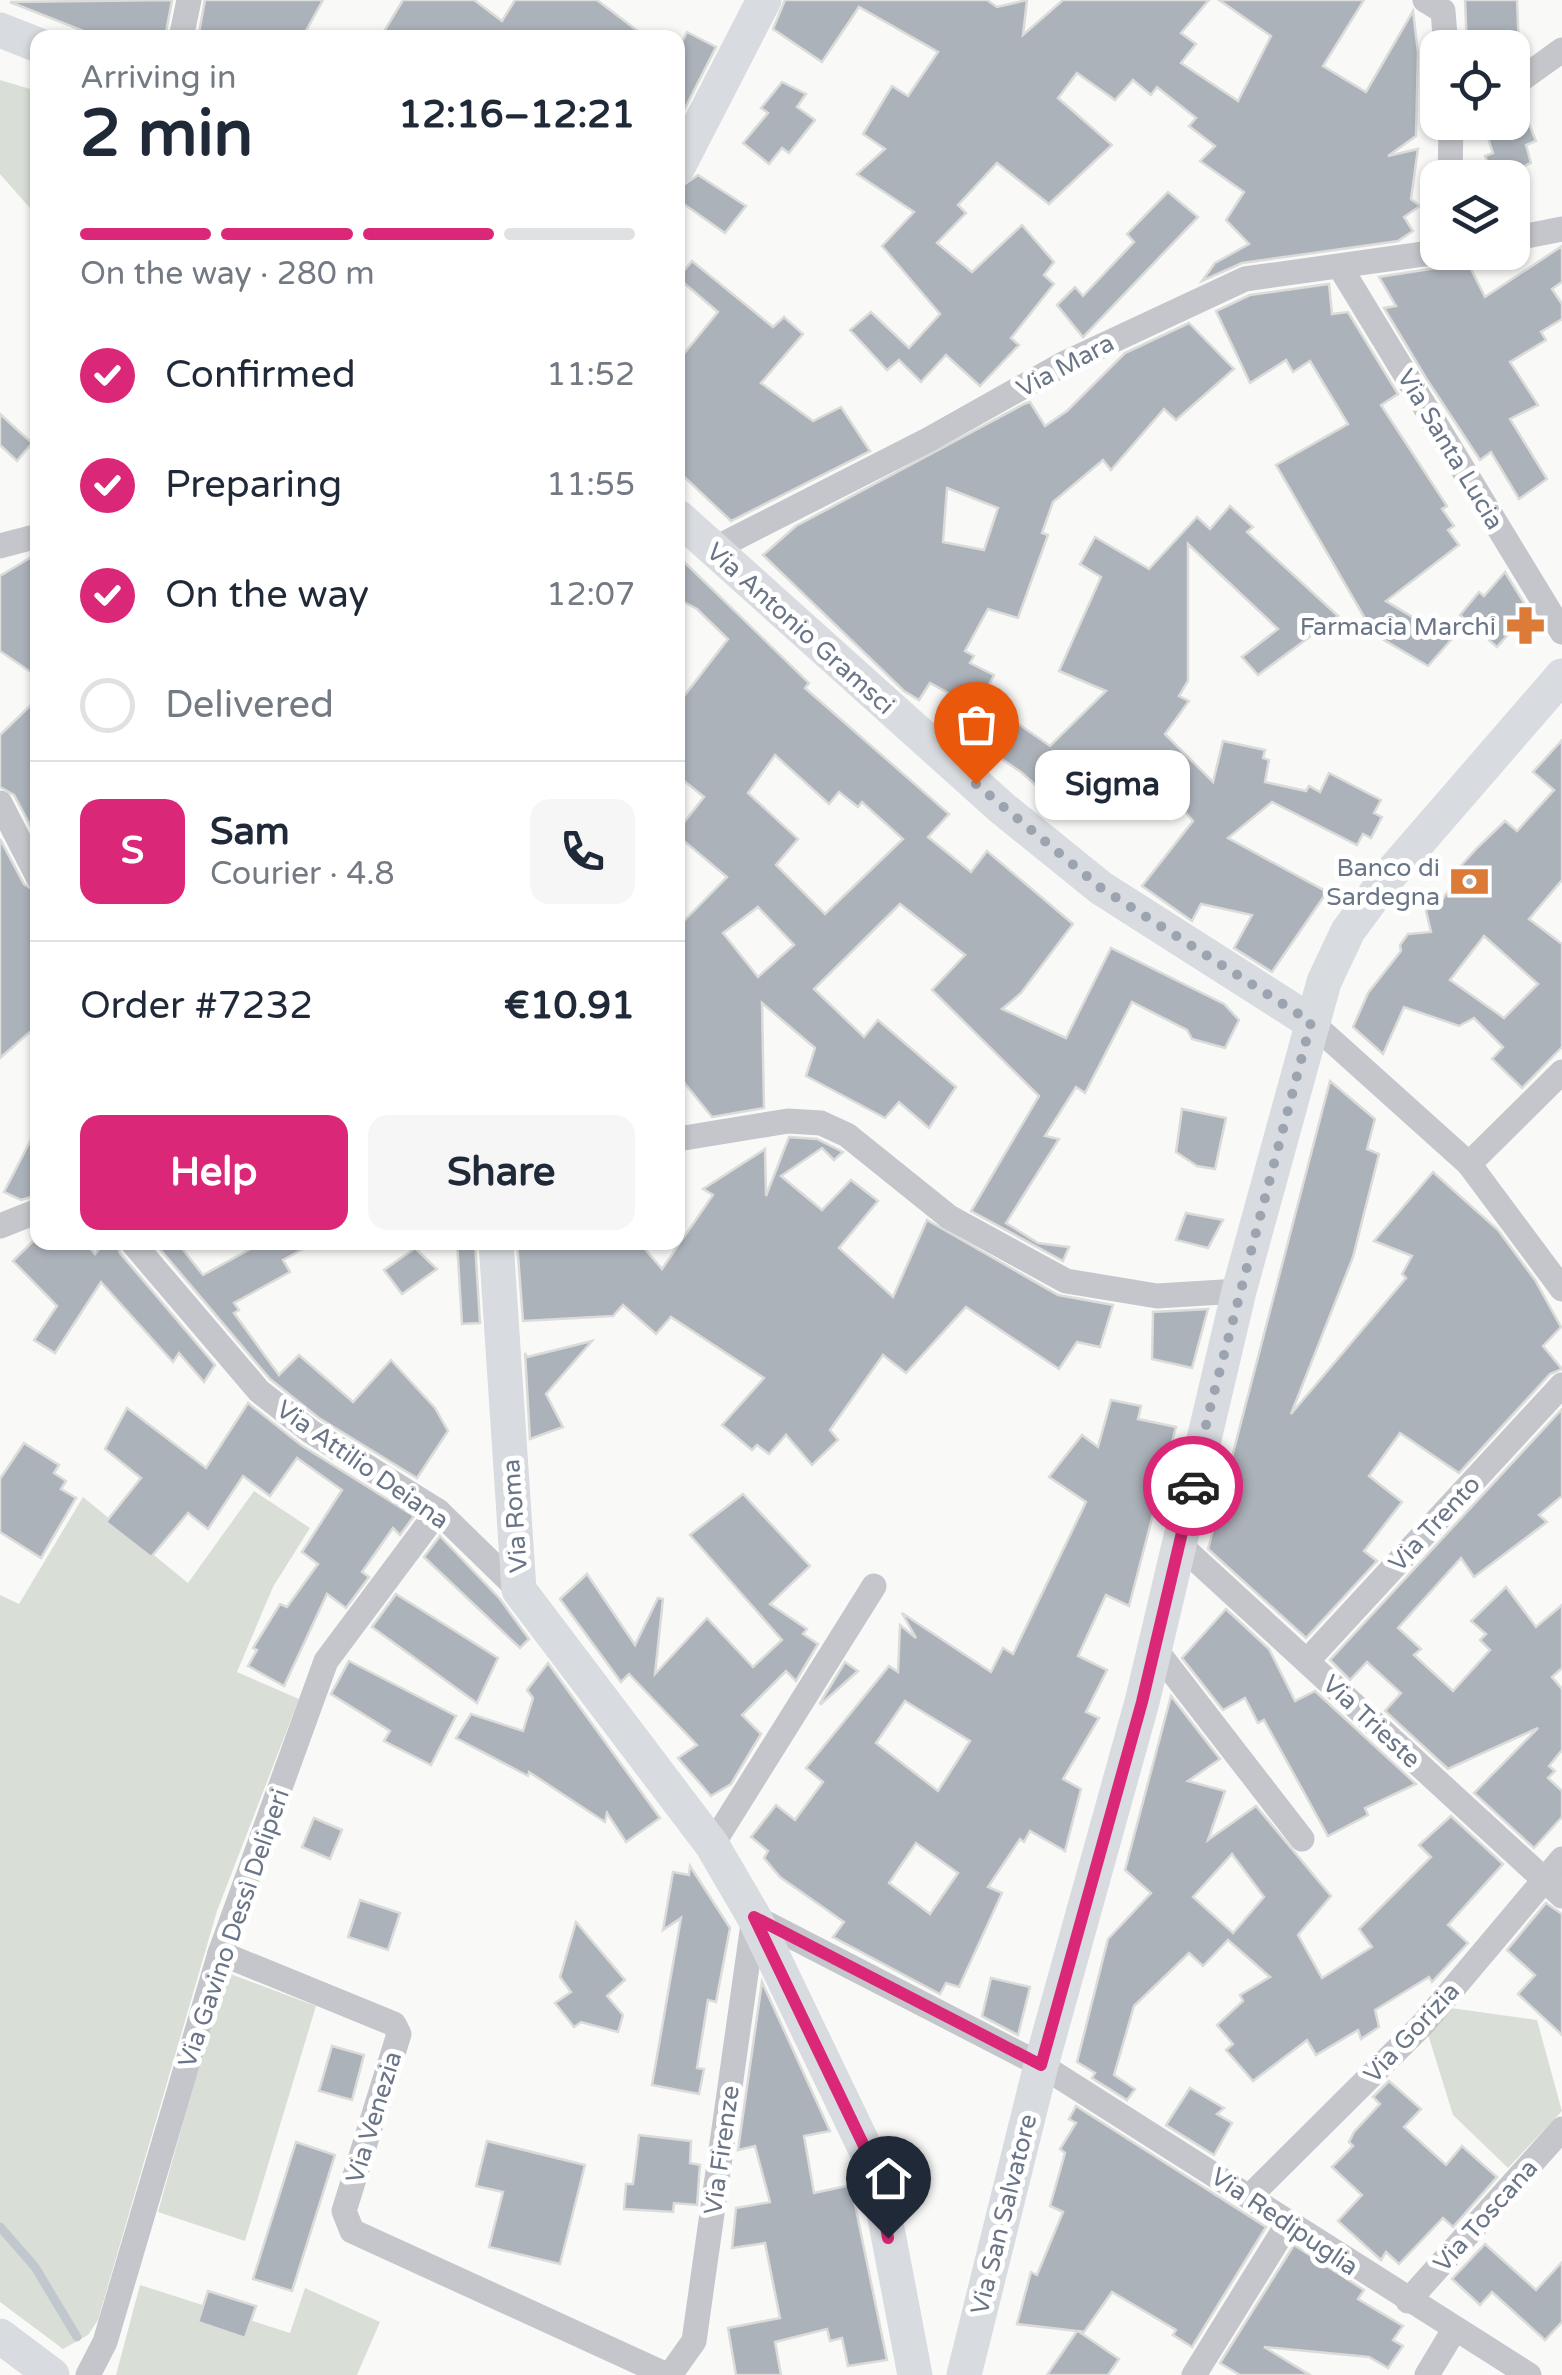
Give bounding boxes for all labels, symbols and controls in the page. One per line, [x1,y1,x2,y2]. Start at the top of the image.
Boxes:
map controls [1420,30,1530,270]
button: locate [1420,30,1530,140]
text: Arriving in [80,59,237,97]
text: 12:16–12:21 [398,92,635,138]
text: 2 min [80,95,253,174]
button: layers [1420,160,1530,270]
text: On the way · 280 m [80,255,375,293]
street label: Via Mara [1012,328,1119,404]
icon: check [80,348,135,403]
text: Confirmed [165,352,356,398]
text: 11:52 [546,356,635,394]
street label: Via Santa Lucia [1391,364,1510,535]
icon: check [80,458,135,513]
text: Preparing [165,462,342,508]
text: 11:55 [546,466,635,504]
street label: Via Antonio Gramsci [700,537,900,721]
icon: check [80,568,135,623]
text: On the way [165,572,369,618]
text: 12:07 [546,576,635,614]
pharmacy icon: Farmacia Marchi [1505,605,1547,647]
place label: Farmacia Marchi [1300,612,1496,642]
text: Delivered [165,682,334,728]
pin [934,682,1019,785]
icon: bag [949,697,1004,752]
callout: Sigma [1036,749,1191,819]
text: Sigma [1065,766,1160,804]
button: phone [530,799,635,904]
text: Sam [210,809,290,855]
text: S [121,828,144,874]
place label: Banco di Sardegna [1326,853,1440,912]
text: Courier · 4.8 [210,855,395,893]
bank icon: Banco di Sardegna [1449,860,1491,902]
text: Order #7232 [80,983,313,1029]
text: €10.91 [504,983,635,1029]
button: Help [80,1115,348,1230]
button: Share [368,1115,635,1230]
street label: Via Attilio Deiana [270,1394,454,1535]
courier [1143,1436,1243,1536]
street label: Via Roma [496,1458,534,1574]
icon: car [1166,1459,1221,1514]
street label: Via Trento [1383,1469,1487,1578]
street label: Via Trieste [1316,1669,1427,1775]
street label: Via Gavino Dessì Deliperi [172,1785,296,2072]
street label: Via Gorizia [1358,1976,1466,2089]
street label: Via Venezia [340,2048,408,2187]
street label: Via Firenze [698,2084,746,2217]
street label: Via San Salvatore [965,2111,1043,2318]
pin [846,2136,931,2239]
icon: home [861,2151,916,2206]
street label: Via Toscana [1427,2153,1544,2278]
street label: Via Redipuglia [1205,2162,1364,2282]

